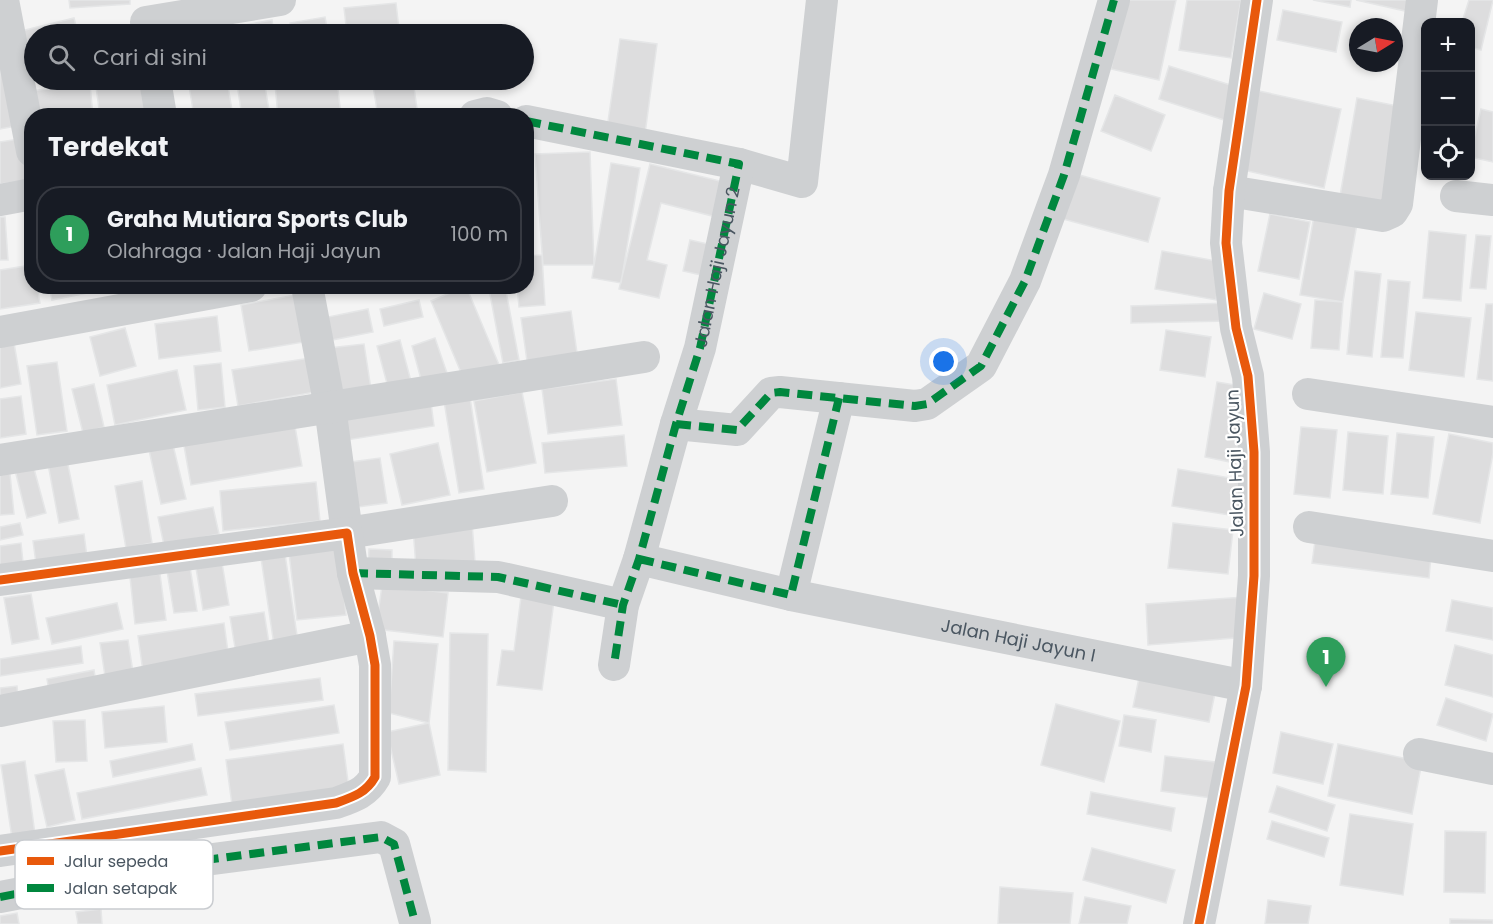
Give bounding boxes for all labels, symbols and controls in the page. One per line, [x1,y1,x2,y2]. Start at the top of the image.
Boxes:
north arrow [1349,18,1403,72]
map controls [1421,18,1475,180]
button: + [1421,18,1475,72]
search box [24,24,534,90]
icon: search [45,41,78,74]
text: Cari di sini [93,42,207,73]
button: − [1421,72,1475,126]
button: locate [1421,126,1475,180]
text: Terdekat [48,129,168,165]
street label: Jalan Haji Jayun 2 [688,184,746,349]
text: Graha Mutiara Sports Club [107,204,408,235]
text: 1 [66,220,73,248]
text: 100 m [451,220,508,248]
text: Olahraga · Jalan Haji Jayun [107,237,381,265]
your location [929,347,958,376]
street label: Jalan Haji Jayun [1219,389,1250,537]
street label: Jalan Haji Jayun I [939,612,1098,668]
pin: 1 [1306,638,1346,687]
legend [15,840,213,909]
text: Jalur sepeda [64,850,168,873]
text: Jalan setapak [64,877,178,900]

